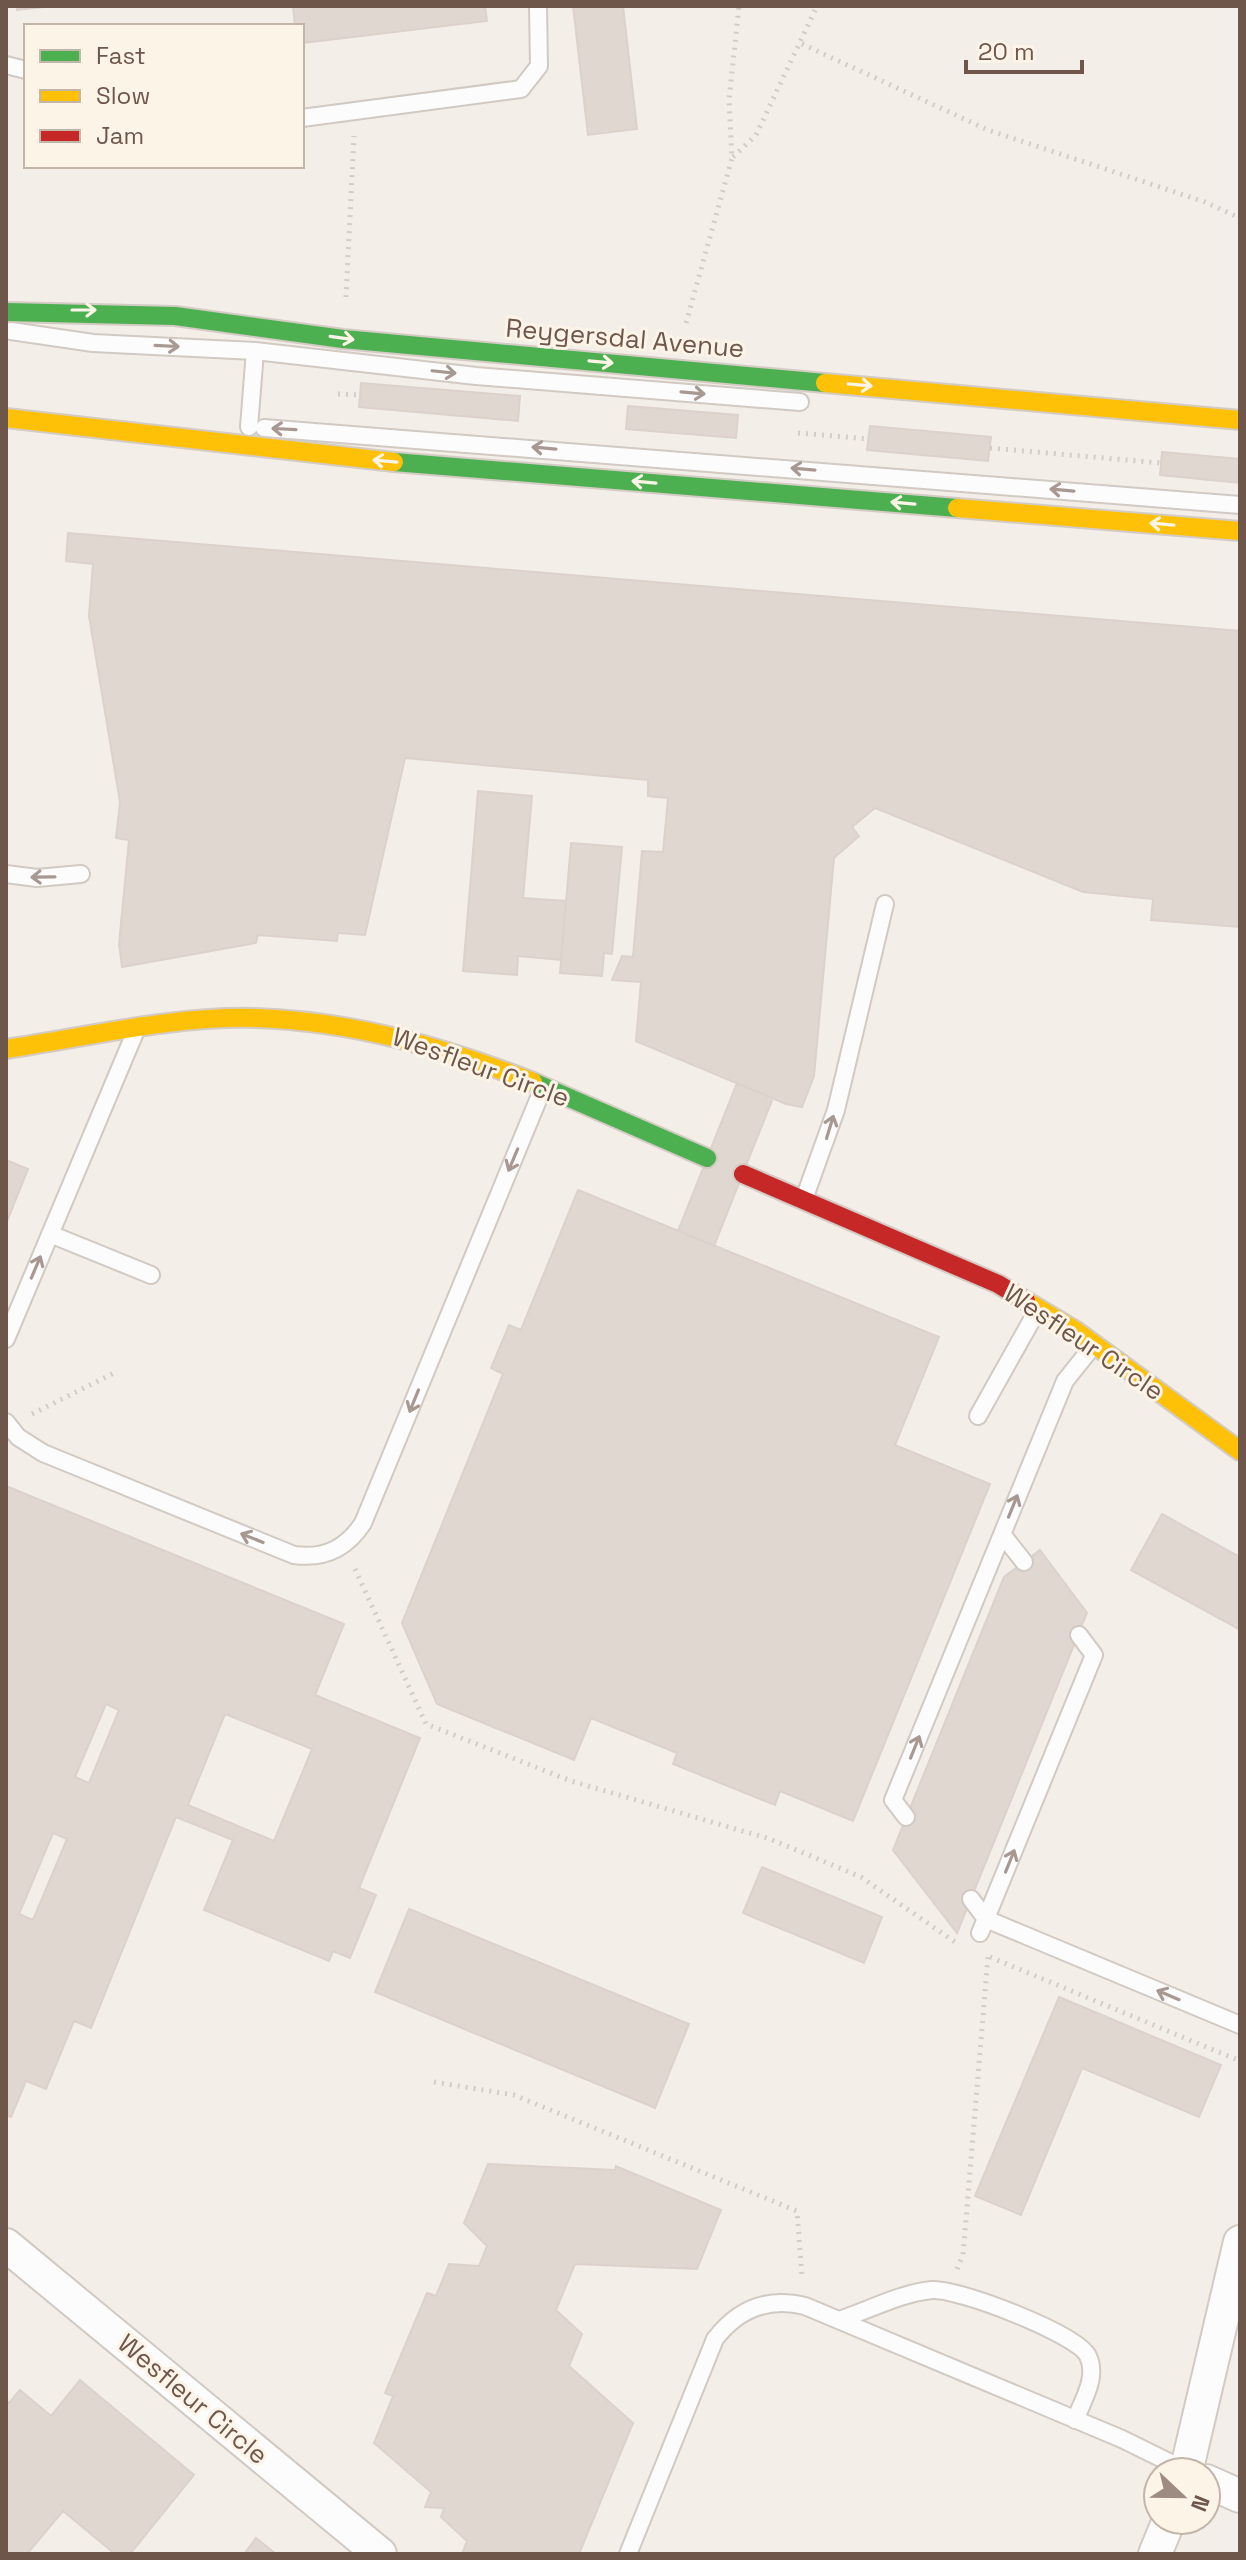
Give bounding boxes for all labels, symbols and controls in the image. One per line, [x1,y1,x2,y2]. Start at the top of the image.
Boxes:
legend [24,24,304,168]
scale bar [966,24,1082,74]
text: 20 m [978,36,1035,67]
text: Fast [96,40,146,71]
text: Slow [96,80,150,111]
text: Jam [96,120,144,151]
one-way arrow [70,302,97,318]
street label: Reygersdal Avenue [504,311,746,365]
one-way arrow [329,331,354,346]
one-way arrow [153,339,180,354]
one-way arrow [587,355,614,370]
one-way arrow [431,365,456,380]
one-way arrow [846,378,873,393]
one-way arrow [679,386,706,401]
one-way arrow [271,421,298,436]
one-way arrow [531,440,558,455]
one-way arrow [372,453,399,468]
one-way arrow [790,461,817,476]
one-way arrow [631,474,658,489]
one-way arrow [1049,483,1076,498]
one-way arrow [890,495,917,510]
one-way arrow [1149,517,1176,532]
one-way arrow [30,869,57,885]
street label: Wesfleur Circle [388,1019,574,1115]
one-way arrow [823,1115,838,1141]
one-way arrow [505,1147,520,1172]
one-way arrow [30,1256,45,1280]
street label: Wesfleur Circle [997,1276,1171,1408]
one-way arrow [406,1388,421,1413]
one-way arrow [1007,1494,1022,1519]
one-way arrow [240,1529,265,1544]
one-way arrow [909,1735,923,1760]
one-way arrow [1003,1849,1018,1874]
one-way arrow [1156,1987,1181,2002]
street label: Wesfleur Circle [111,2326,275,2472]
north arrow [1142,2456,1222,2536]
text: N [1185,2491,1216,2516]

